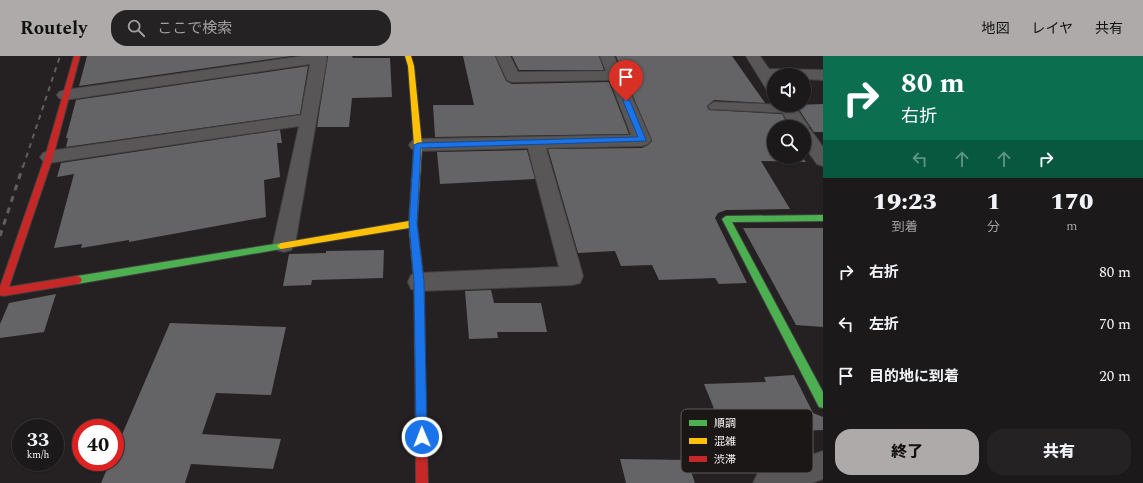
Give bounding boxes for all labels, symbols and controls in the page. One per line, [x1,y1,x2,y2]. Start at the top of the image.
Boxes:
search box [111,10,391,46]
text: Routely [20,14,87,43]
icon: search [125,17,147,39]
text: ここで検索 [157,17,232,40]
text: 地図 [981,18,1009,39]
text: レイヤ [1031,18,1073,39]
text: 共有 [1095,18,1123,39]
pin [609,60,643,101]
text: 80 m [901,62,965,105]
icon: arrive [615,66,637,88]
map controls [767,68,811,164]
button: sound [767,68,811,112]
icon: right [835,72,887,124]
text: 右折 [901,103,937,130]
button: search [767,120,811,164]
icon: left [909,148,931,170]
icon: ahead [951,148,973,170]
icon: ahead [993,148,1015,170]
icon: right [1035,148,1057,170]
text: 19:23 [873,184,937,220]
text: 1 [986,184,1001,220]
text: 170 [1050,184,1093,220]
text: m [1066,216,1077,236]
text: 到着 [892,217,918,237]
text: 分 [987,217,1000,237]
icon: right [835,261,857,283]
text: 右折 [869,261,899,284]
text: 80 m [1099,261,1131,284]
icon: left [835,313,857,335]
text: 左折 [869,313,899,336]
text: 70 m [1099,313,1131,336]
icon: arrive [835,365,857,387]
text: 目的地に到着 [869,365,959,388]
text: 20 m [1099,365,1131,388]
legend [681,409,813,473]
text: 順調 [714,415,736,432]
position arrow [401,416,443,458]
speed limit sign: 40 [72,419,124,471]
text: 33 [27,425,49,455]
button: 終了 [835,429,979,475]
button: 共有 [987,429,1131,475]
text: 混雑 [714,433,736,450]
text: km/h [27,447,49,463]
text: 渋滞 [714,451,736,468]

